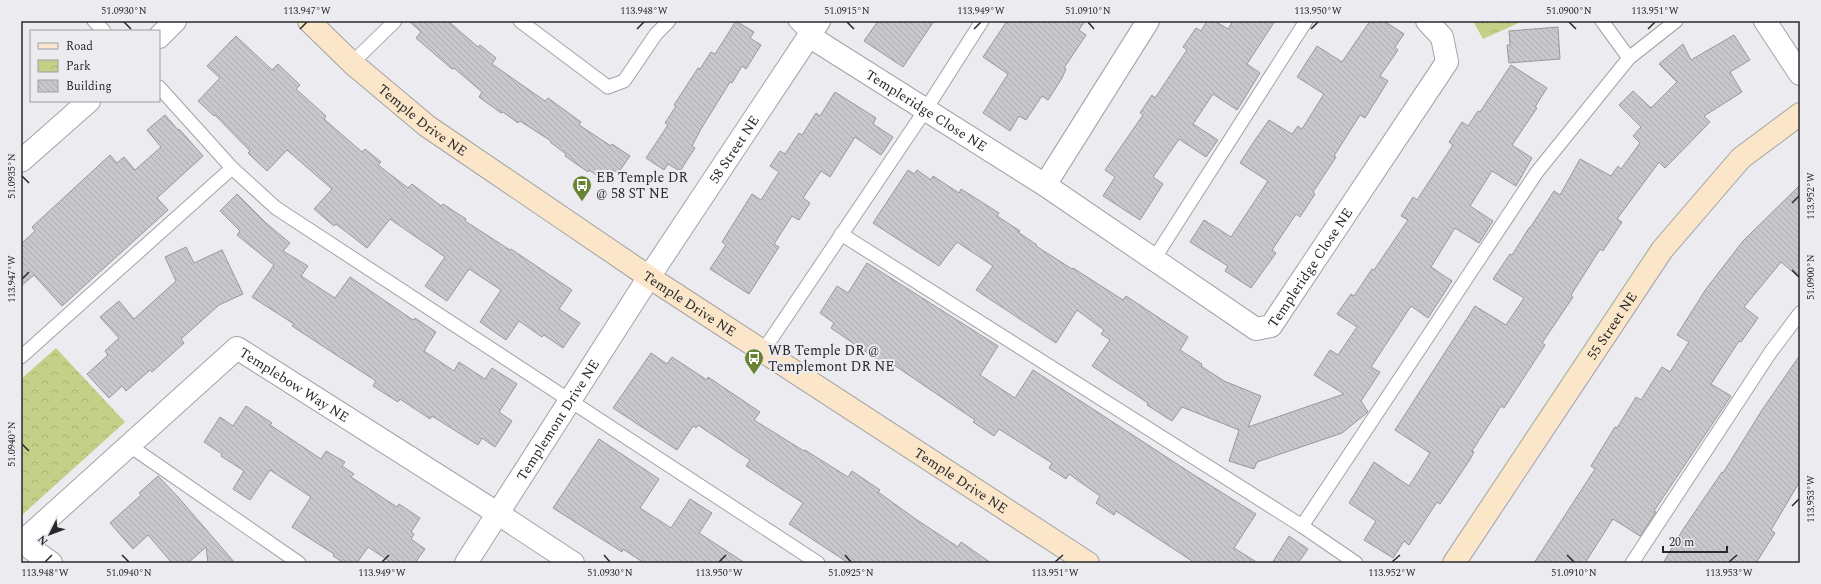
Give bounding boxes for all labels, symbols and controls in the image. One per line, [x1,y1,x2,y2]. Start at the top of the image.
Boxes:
text: 51.0930°N [101,3,147,19]
text: 113.947°W [283,3,331,19]
text: 113.948°W [620,3,668,19]
text: 51.0915°N [824,3,870,19]
text: 113.949°W [957,3,1005,19]
text: 51.0910°N [1065,3,1111,19]
text: 113.950°W [1294,3,1342,19]
text: 51.0900°N [1546,3,1592,19]
text: 113.951°W [1631,3,1679,19]
legend [30,30,160,102]
text: Road [66,37,93,56]
text: Park [66,57,91,76]
street label: Templeridge Close NE [862,64,992,157]
text: Building [66,77,112,96]
street label: Temple Drive NE [374,79,472,161]
street label: 58 Street NE [704,111,764,187]
text: 51.0935°N [4,153,20,199]
place label: EB Temple DR @ 58 ST NE [596,167,689,204]
text: 113.952°W [1803,172,1819,220]
bus stop icon: EB Temple DR @ 58 ST NE [571,174,593,202]
street label: Templeridge Close NE [1262,203,1358,332]
text: 51.0900°N [1803,254,1819,300]
text: 113.947°W [4,255,20,303]
street label: Temple Drive NE [639,265,741,342]
street label: 55 Street NE [1581,287,1642,364]
place label: WB Temple DR @ Templemont DR NE [768,340,894,377]
street label: Templebow Way NE [235,342,354,427]
bus stop icon: WB Temple DR @ Templemont DR NE [743,347,765,375]
street label: Templemont Drive NE [511,355,604,485]
text: 51.0940°N [4,421,20,467]
street label: Temple Drive NE [910,442,1012,519]
text: 113.953°W [1803,475,1819,523]
north arrow [30,514,70,554]
scale bar [1663,528,1727,554]
text: N [34,531,52,549]
text: 20 m [1669,533,1694,552]
text: 113.948°W [21,565,69,581]
text: 51.0940°N [106,565,152,581]
text: 113.949°W [358,565,406,581]
text: 51.0930°N [587,565,633,581]
text: 113.950°W [695,565,743,581]
text: 51.0925°N [828,565,874,581]
text: 113.951°W [1031,565,1079,581]
text: 113.952°W [1368,565,1416,581]
text: 51.0910°N [1551,565,1597,581]
text: 113.953°W [1705,565,1753,581]

